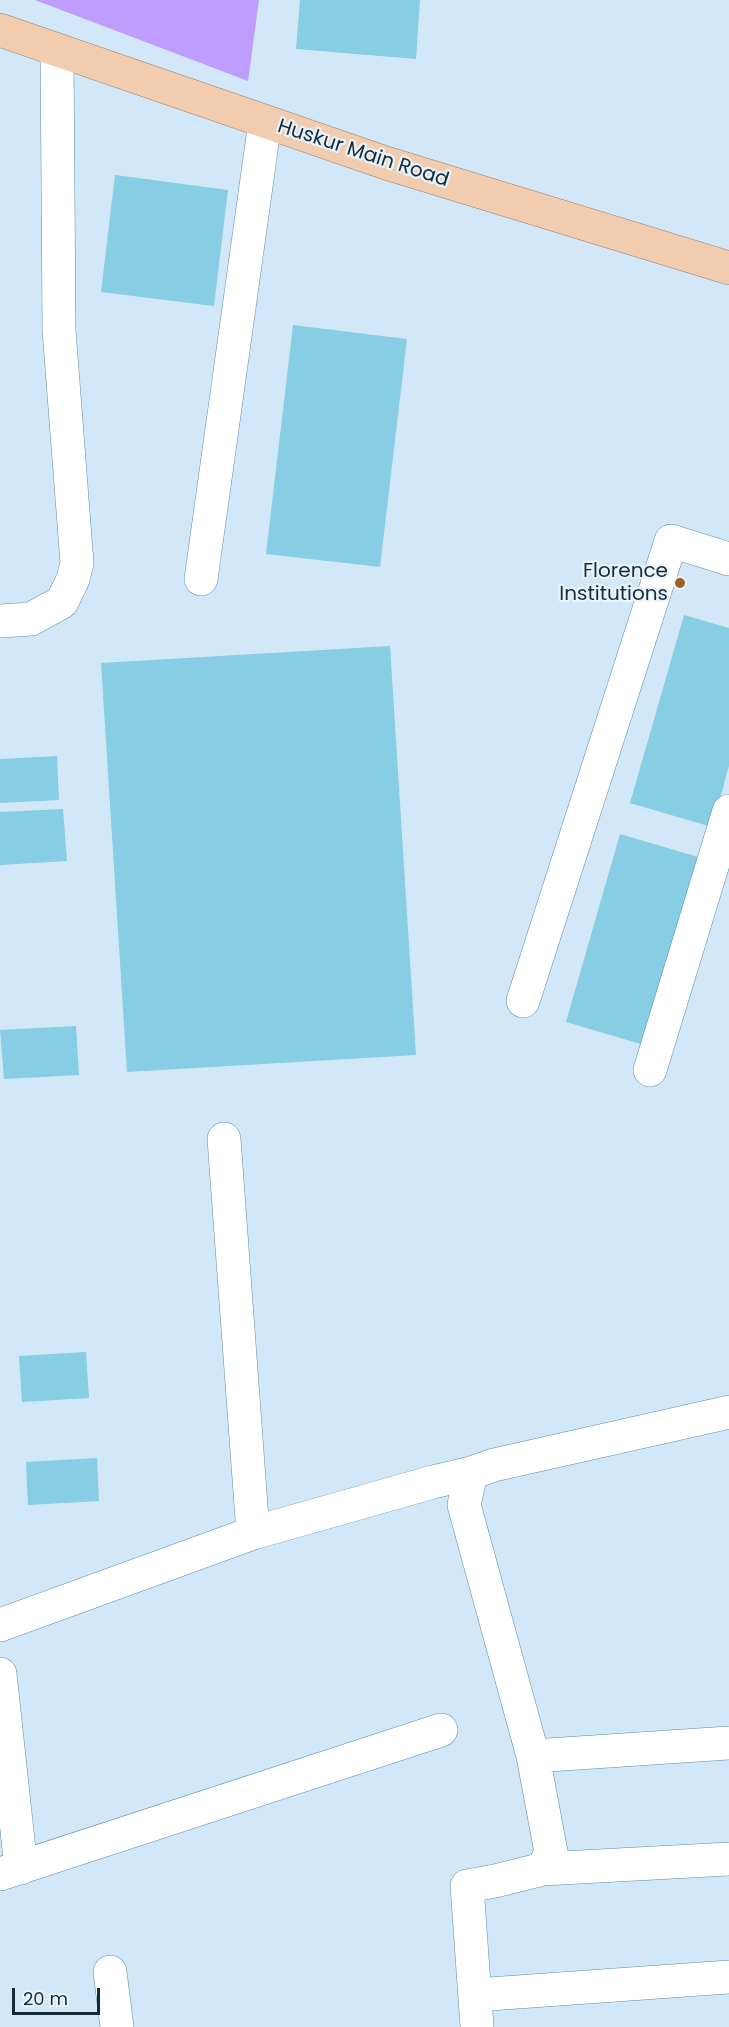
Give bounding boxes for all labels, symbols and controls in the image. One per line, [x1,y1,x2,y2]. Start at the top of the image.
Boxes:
street label: Huskur Main Road [274,115,452,193]
place label: Florence Institutions [559,560,668,607]
marker: Florence Institutions [673,576,687,590]
scale bar [15,1976,104,2014]
text: 20 m [23,1986,68,2011]

